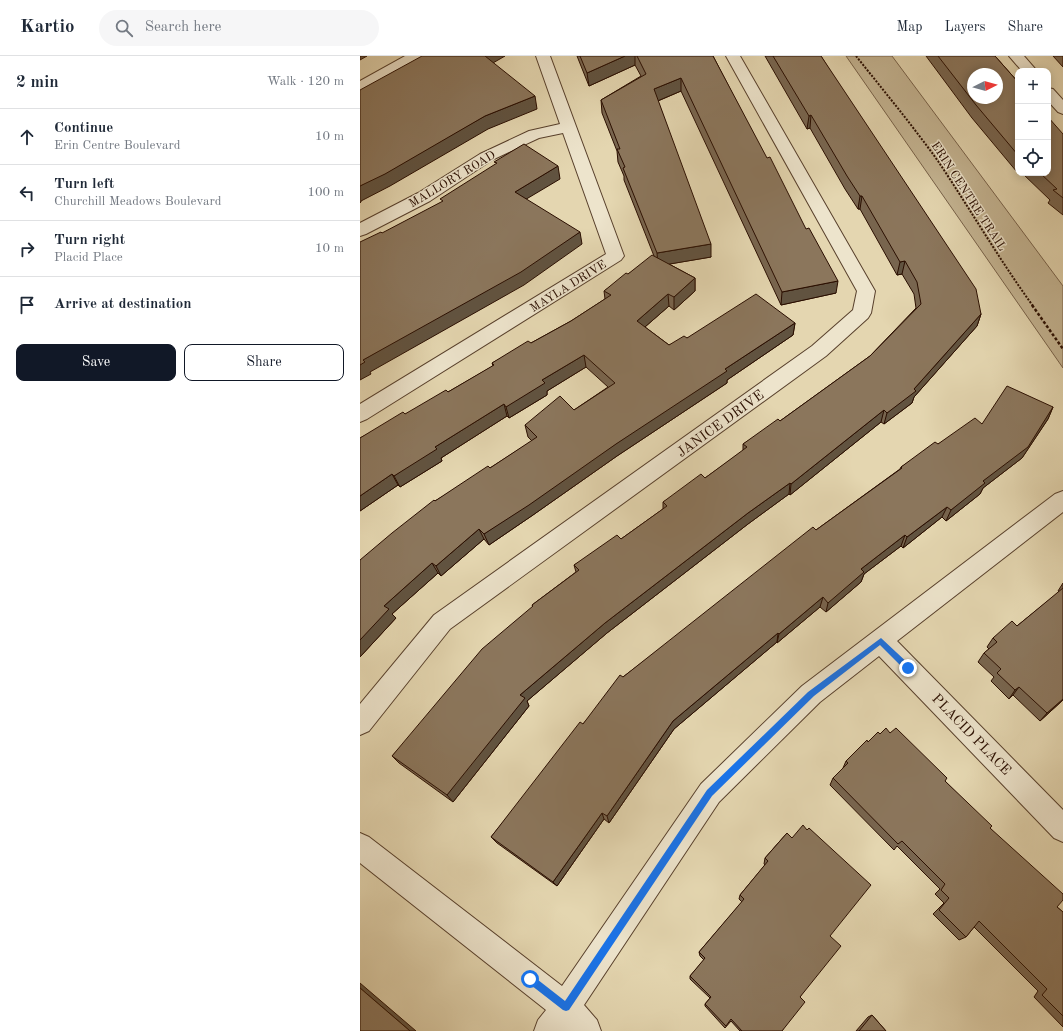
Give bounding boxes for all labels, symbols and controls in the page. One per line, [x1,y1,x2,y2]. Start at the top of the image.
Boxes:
search box [99,10,379,46]
icon: search [113,17,135,39]
text: Kartio [20,18,75,37]
text: Search here [145,20,221,35]
text: Map [897,20,923,34]
text: Layers [945,20,986,34]
text: Share [1008,20,1043,34]
north arrow [967,68,1003,104]
map controls [1015,68,1051,176]
button: + [1015,68,1051,104]
text: 2 min [16,74,59,91]
text: Walk · 120 m [267,75,344,88]
button: − [1015,104,1051,140]
text: Continue [54,121,113,136]
icon: ahead [16,126,38,148]
text: 10 m [315,130,344,143]
text: Erin Centre Boulevard [54,139,181,152]
street label: ERIN CENTRE TRAIL [928,140,1008,253]
button: locate [1015,140,1051,176]
street label: MALLORY ROAD [407,149,498,210]
text: Turn left [54,177,114,192]
icon: left [16,182,38,204]
text: 100 m [307,186,344,199]
text: Churchill Meadows Boulevard [54,195,222,208]
text: Turn right [54,233,125,248]
icon: right [16,238,38,260]
text: 10 m [315,242,344,255]
text: Placid Place [54,251,123,264]
street label: MAYLA DRIVE [528,259,609,315]
icon: arrive [16,294,38,316]
text: Arrive at destination [54,297,192,312]
button: Save [16,344,176,381]
button: Share [184,344,344,381]
street label: JANICE DRIVE [675,388,767,460]
route end [899,659,917,677]
street label: PLACID PLACE [929,691,1013,778]
route start [521,970,539,988]

